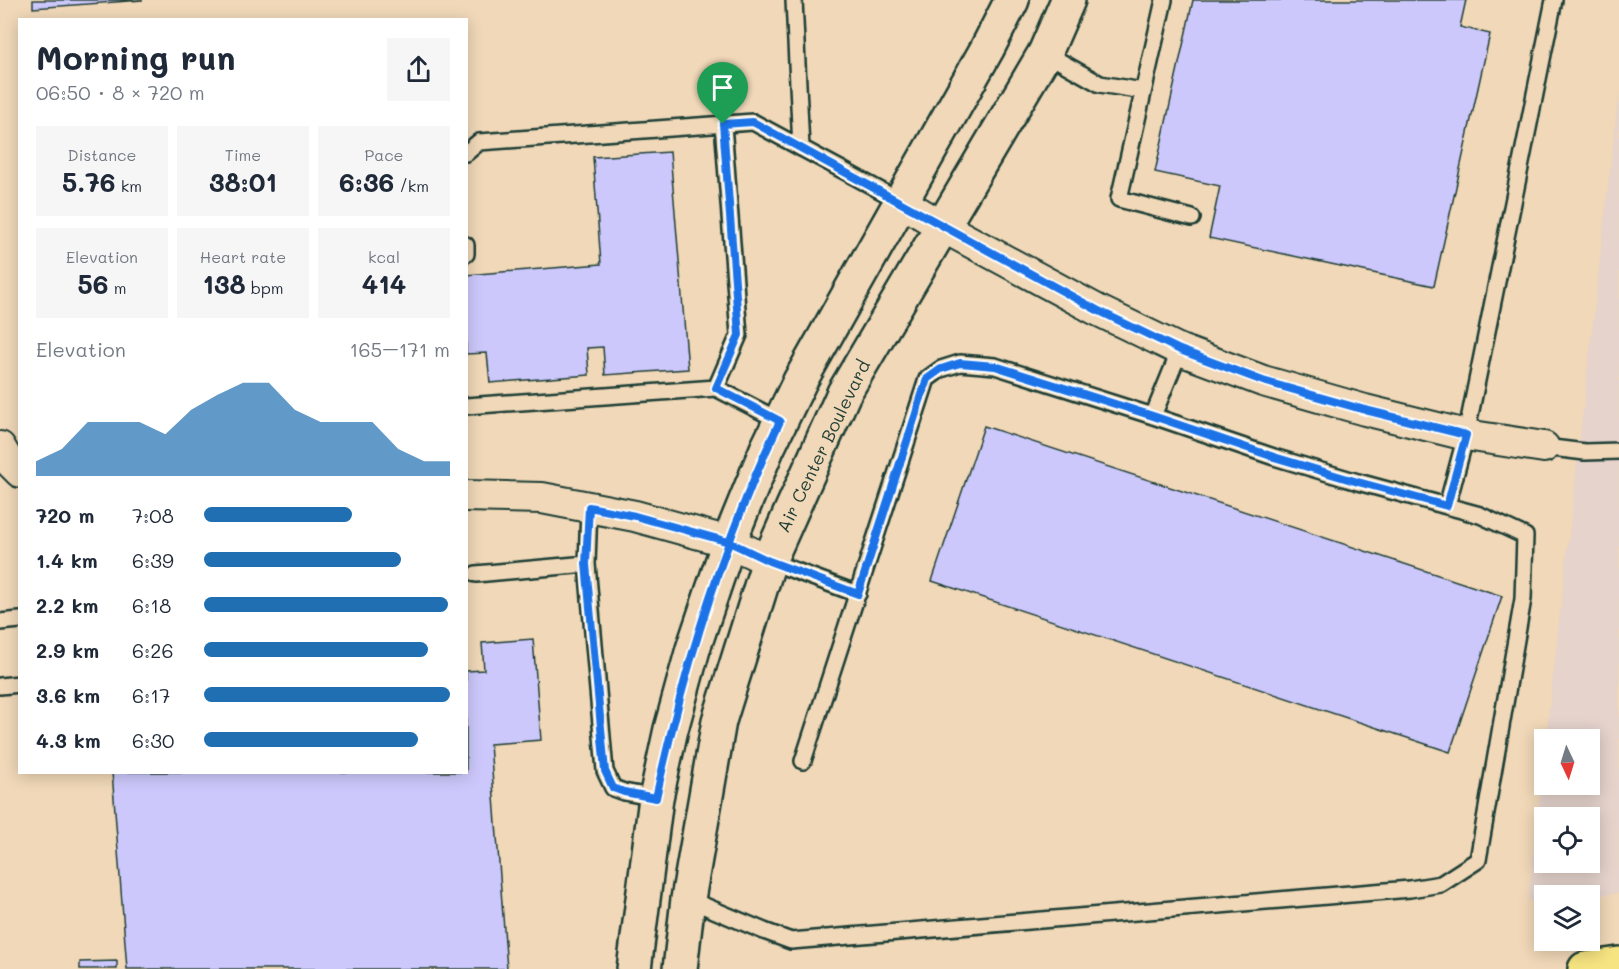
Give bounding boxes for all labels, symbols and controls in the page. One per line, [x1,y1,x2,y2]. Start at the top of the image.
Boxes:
text: Morning run [36,35,236,78]
button: share [387,38,450,101]
pin [697,62,748,124]
icon: arrive [706,71,739,104]
text: 06:50 · 8 × 720 m [36,79,205,105]
text: Distance [68,144,136,165]
text: Time [225,144,261,165]
text: Pace [364,144,404,165]
text: 5.76 [62,165,116,199]
text: 38:01 [209,165,277,199]
text: 6:36 [339,165,394,199]
text: km [116,175,142,196]
text: /km [394,175,429,196]
text: Elevation [66,246,138,267]
text: Heart rate [200,246,286,267]
text: kcal [368,246,400,267]
text: 56 [78,267,109,301]
text: 138 [202,267,246,301]
text: 414 [362,267,406,301]
text: m [109,277,126,298]
text: bpm [246,277,284,298]
text: Elevation [36,336,126,362]
text: 165–171 m [350,336,450,362]
street label: Air Center Boulevard [771,356,875,536]
text: 720 m [36,502,94,528]
text: 7:08 [132,502,174,528]
text: 1.4 km [36,547,98,573]
text: 6:39 [132,547,174,573]
text: 2.2 km [36,592,98,618]
text: 6:18 [132,592,171,618]
text: 2.9 km [36,637,99,663]
text: 6:26 [132,637,174,663]
text: 3.6 km [36,682,100,708]
text: 6:17 [132,682,170,708]
text: 4.3 km [36,727,101,753]
text: 6:30 [132,727,174,753]
north arrow [1534,729,1600,795]
map controls [1534,729,1600,951]
button: locate [1534,807,1600,873]
button: layers [1534,885,1600,951]

